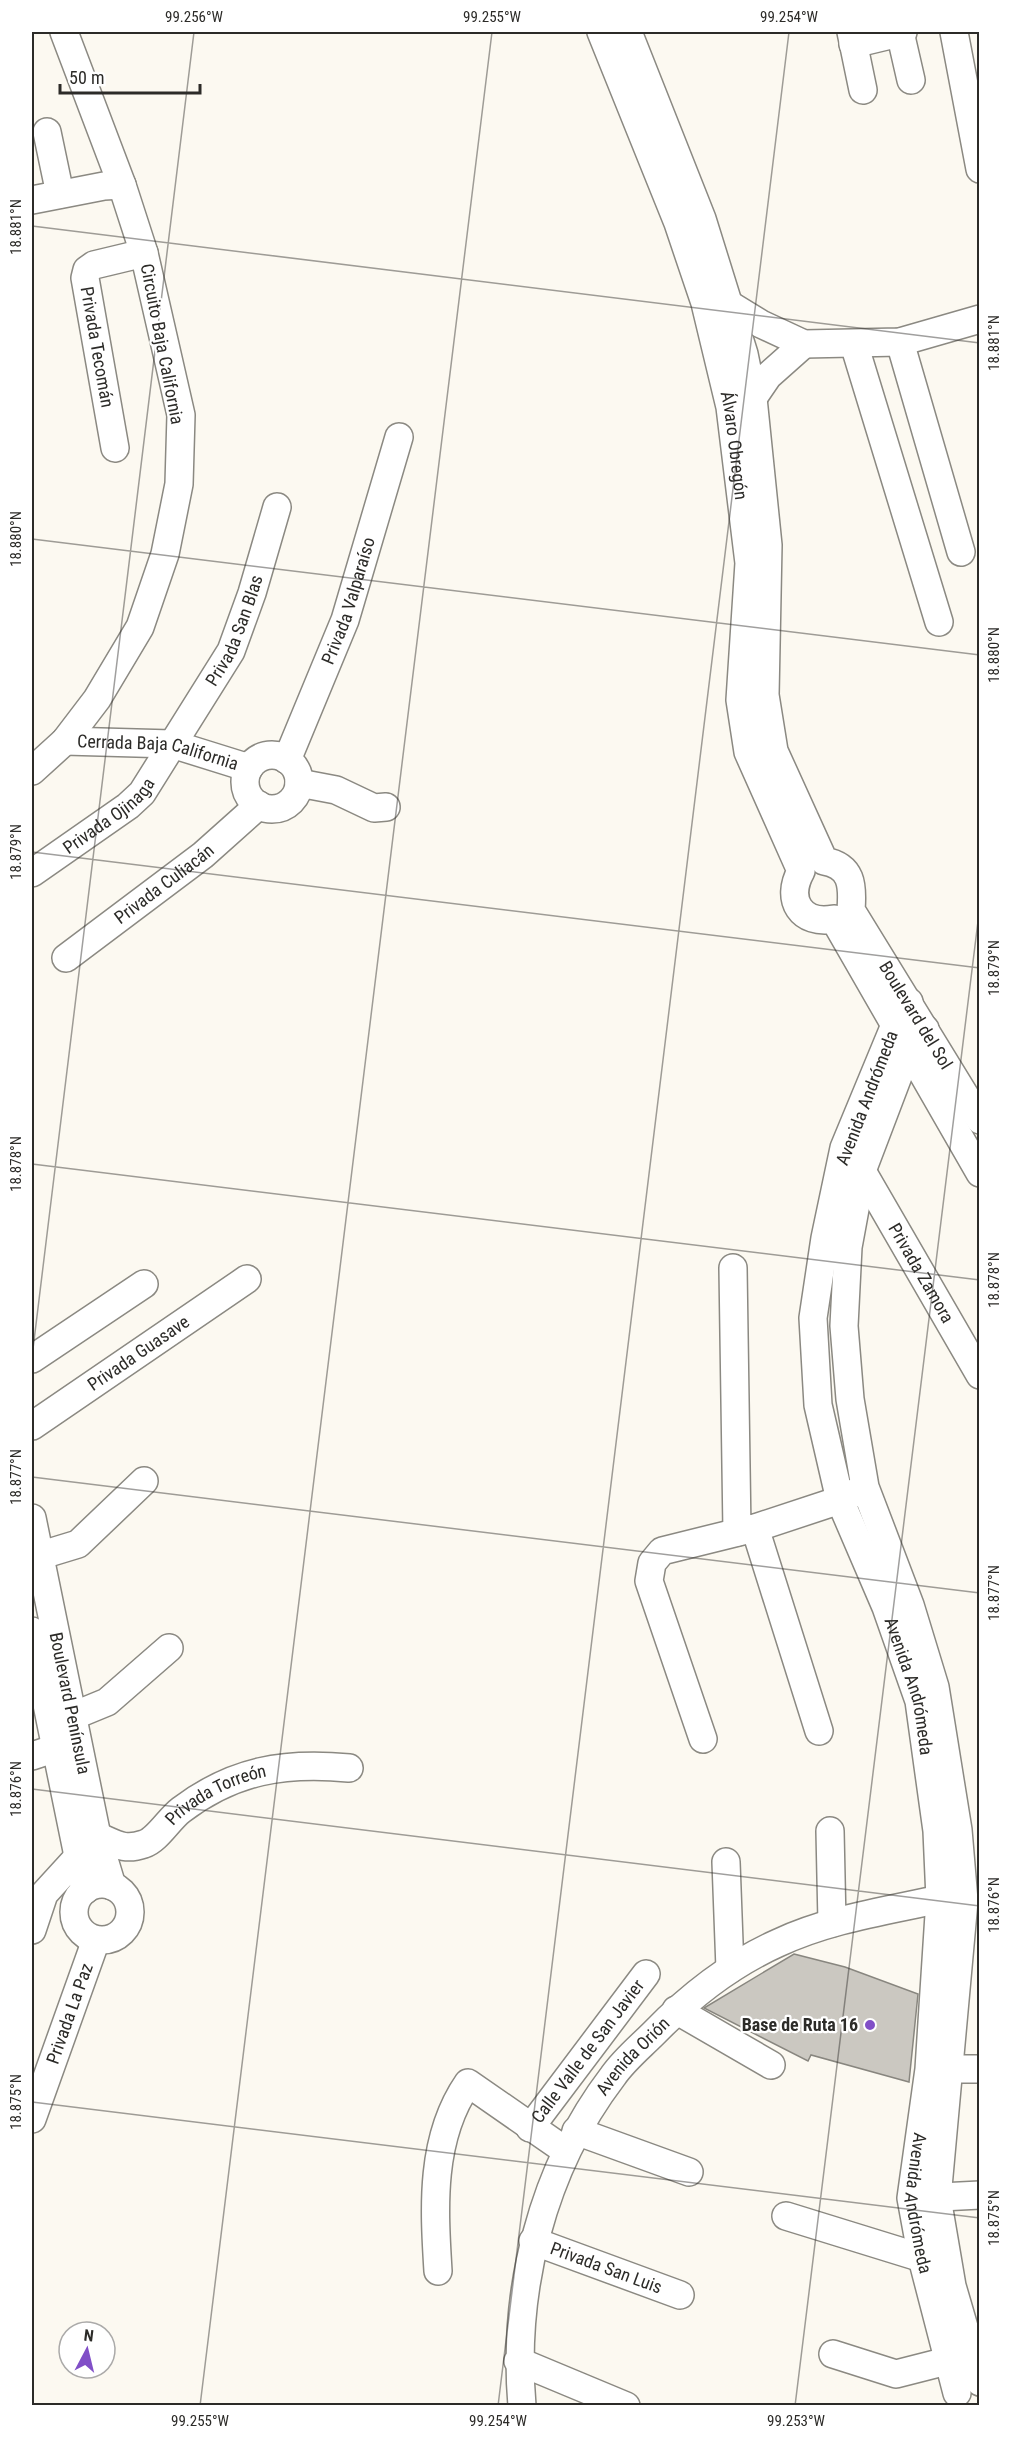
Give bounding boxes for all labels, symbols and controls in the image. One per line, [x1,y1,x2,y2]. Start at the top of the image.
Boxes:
text: 99.256°W [165,8,224,26]
text: 99.255°W [463,8,522,26]
text: 99.254°W [760,8,819,26]
scale bar [60,57,200,95]
text: 50 m [69,67,104,88]
text: 18.881°N [7,199,25,255]
street label: Circuito Baja California [137,262,188,426]
street label: Privada Tecomán [77,285,118,409]
text: 18.881°N [985,315,1003,371]
street label: Álvaro Obregón [717,389,752,501]
text: 18.880°N [7,511,25,567]
street label: Privada Valparaíso [317,535,379,667]
street label: Privada San Blas [201,573,267,690]
text: 18.880°N [985,627,1003,683]
street label: Cerrada Baja California [77,730,241,774]
street label: Privada Ojinaga [59,774,159,858]
text: 18.879°N [7,824,25,880]
street label: Privada Culiacán [110,839,218,928]
text: 18.879°N [985,940,1003,996]
street label: Boulevard del Sol [875,957,957,1073]
street label: Avenida Andrómeda [831,1028,902,1168]
text: 18.878°N [7,1136,25,1192]
street label: Privada Zamora [884,1219,959,1327]
text: 18.878°N [985,1252,1003,1308]
street label: Privada Guasave [83,1311,193,1395]
text: 18.877°N [7,1449,25,1505]
text: 18.877°N [985,1565,1003,1621]
street label: Avenida Andrómeda [880,1614,937,1756]
street label: Boulevard Península [46,1630,95,1776]
street label: Privada Torreón [161,1760,268,1829]
text: 18.876°N [7,1761,25,1817]
text: 18.876°N [985,1877,1003,1933]
street label: Privada La Paz [42,1960,97,2066]
street label: Calle Valle de San Javier [527,1975,648,2127]
street label: Avenida Orión [591,2013,674,2099]
place label: Base de Ruta 16 [742,2014,858,2035]
marker: Base de Ruta 16 [863,2018,877,2032]
text: 18.875°N [7,2074,25,2130]
street label: Avenida Andrómeda [900,2131,937,2276]
text: 18.875°N [985,2190,1003,2246]
street label: Privada San Luis [548,2237,665,2298]
north arrow [57,2320,117,2380]
text: N [83,2326,95,2346]
text: 99.255°W [171,2412,230,2430]
text: 99.254°W [469,2412,528,2430]
text: 99.253°W [767,2412,826,2430]

